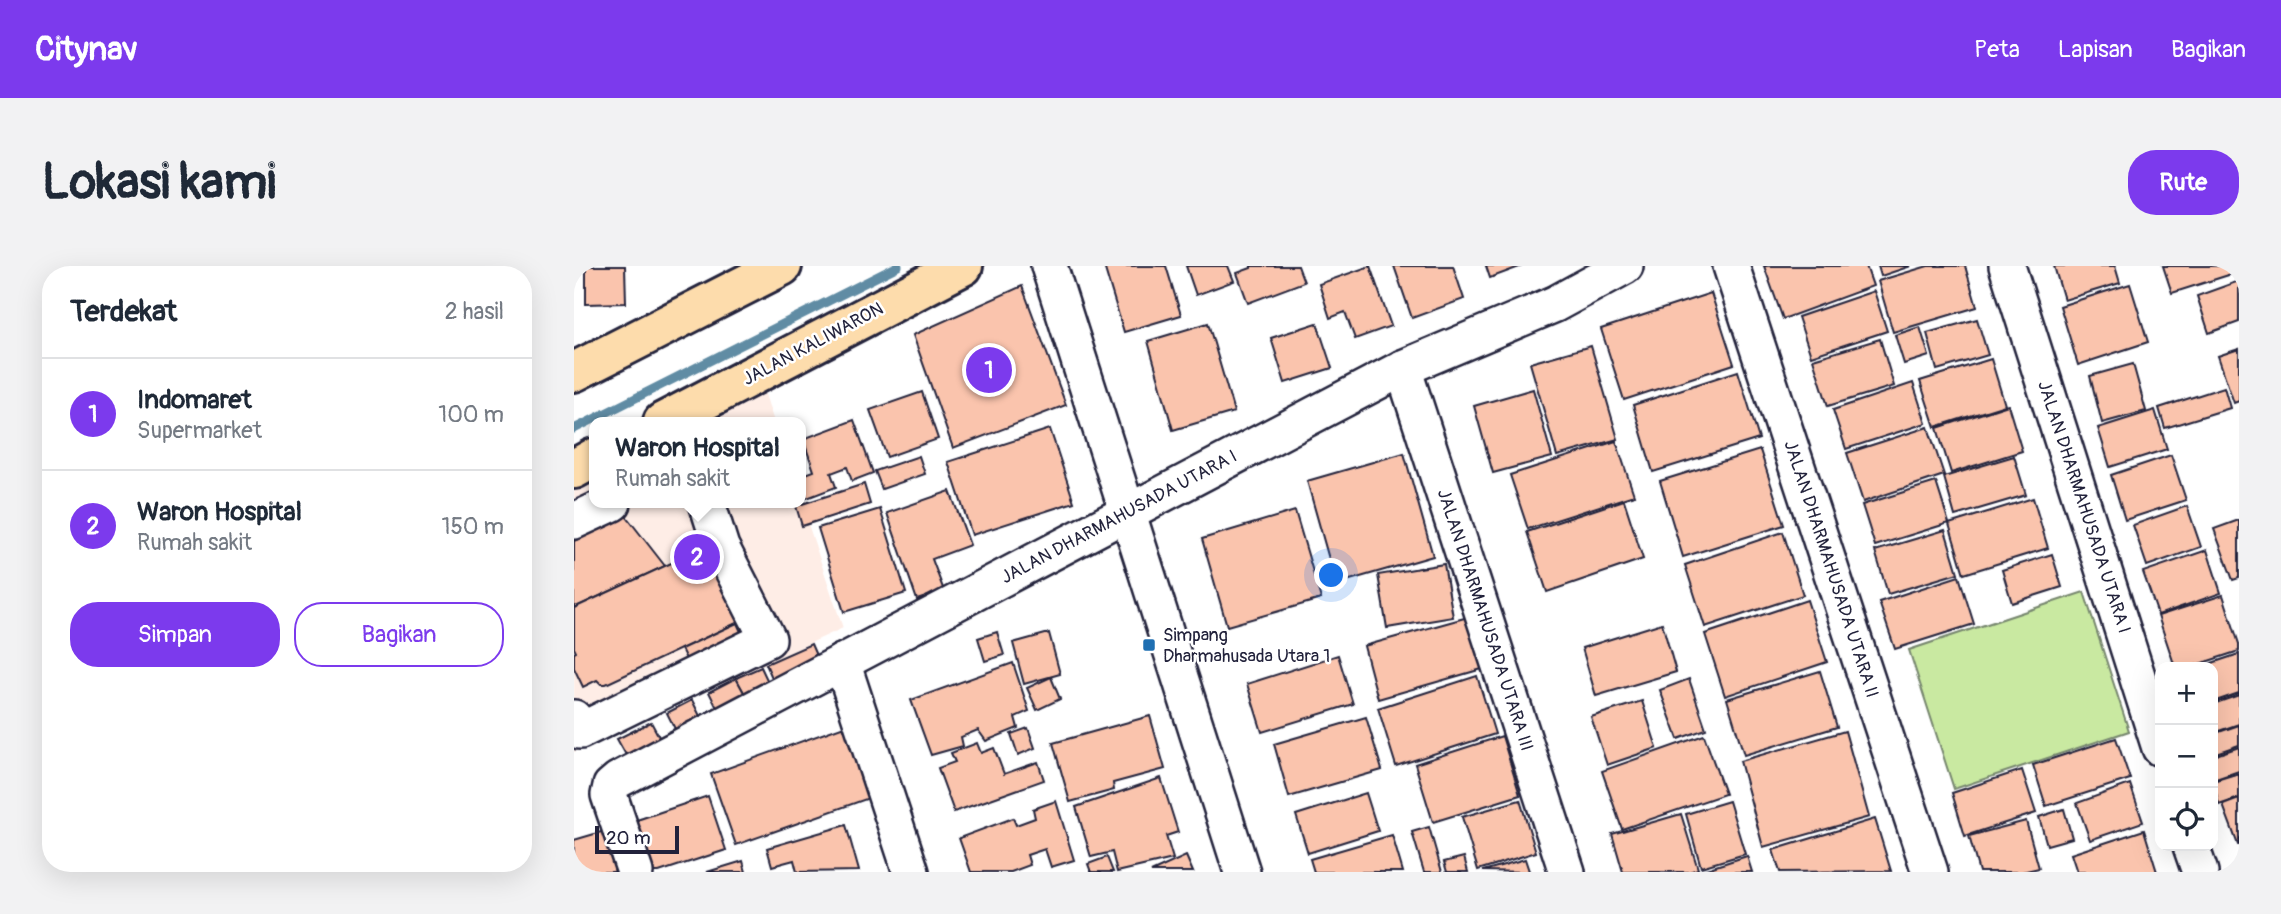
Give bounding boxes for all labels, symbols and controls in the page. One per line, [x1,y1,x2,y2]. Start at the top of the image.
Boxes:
text: Citynav [35,29,138,70]
text: Peta [1974,35,2020,64]
text: Lapisan [2058,35,2133,64]
text: Bagikan [2171,35,2246,64]
button: Rute [2128,150,2239,215]
text: Lokasi kami [42,152,276,213]
text: Terdekat [70,293,177,330]
text: 2 hasil [445,297,504,326]
street label: JALAN KALIWARON [739,297,887,391]
pin: 1 [966,344,1012,396]
street label: JALAN DHARMAHUSADA UTARA I [2032,378,2136,636]
text: Indomaret [137,384,252,416]
text: 1 [89,400,98,429]
text: 100 m [438,400,504,429]
text: Supermarket [137,416,262,445]
popup [589,417,806,508]
text: Waron Hospital [615,432,780,464]
street label: JALAN DHARMAHUSADA UTARA II [1778,437,1884,701]
street label: JALAN DHARMAHUSADA UTARA I [997,445,1241,589]
text: Rumah sakit [615,464,730,493]
street label: JALAN DHARMAHUSADA UTARA III [1432,486,1538,754]
text: Waron Hospital [137,496,302,528]
text: 2 [87,512,99,541]
text: 150 m [441,512,504,541]
text: Rumah sakit [137,528,252,557]
pin: 2 [674,531,720,583]
your location [1314,558,1348,592]
button: Simpan [70,602,280,667]
button: Bagikan [294,602,504,667]
place label: Simpang Dharmahusada Utara 1 [1163,624,1330,668]
marker: Simpang Dharmahusada Utara 1 [1141,637,1157,653]
map controls [2155,662,2218,851]
button: + [2155,662,2218,725]
button: − [2155,725,2218,788]
button: locate [2155,788,2218,851]
scale bar [595,823,679,855]
text: 20 m [606,826,651,850]

